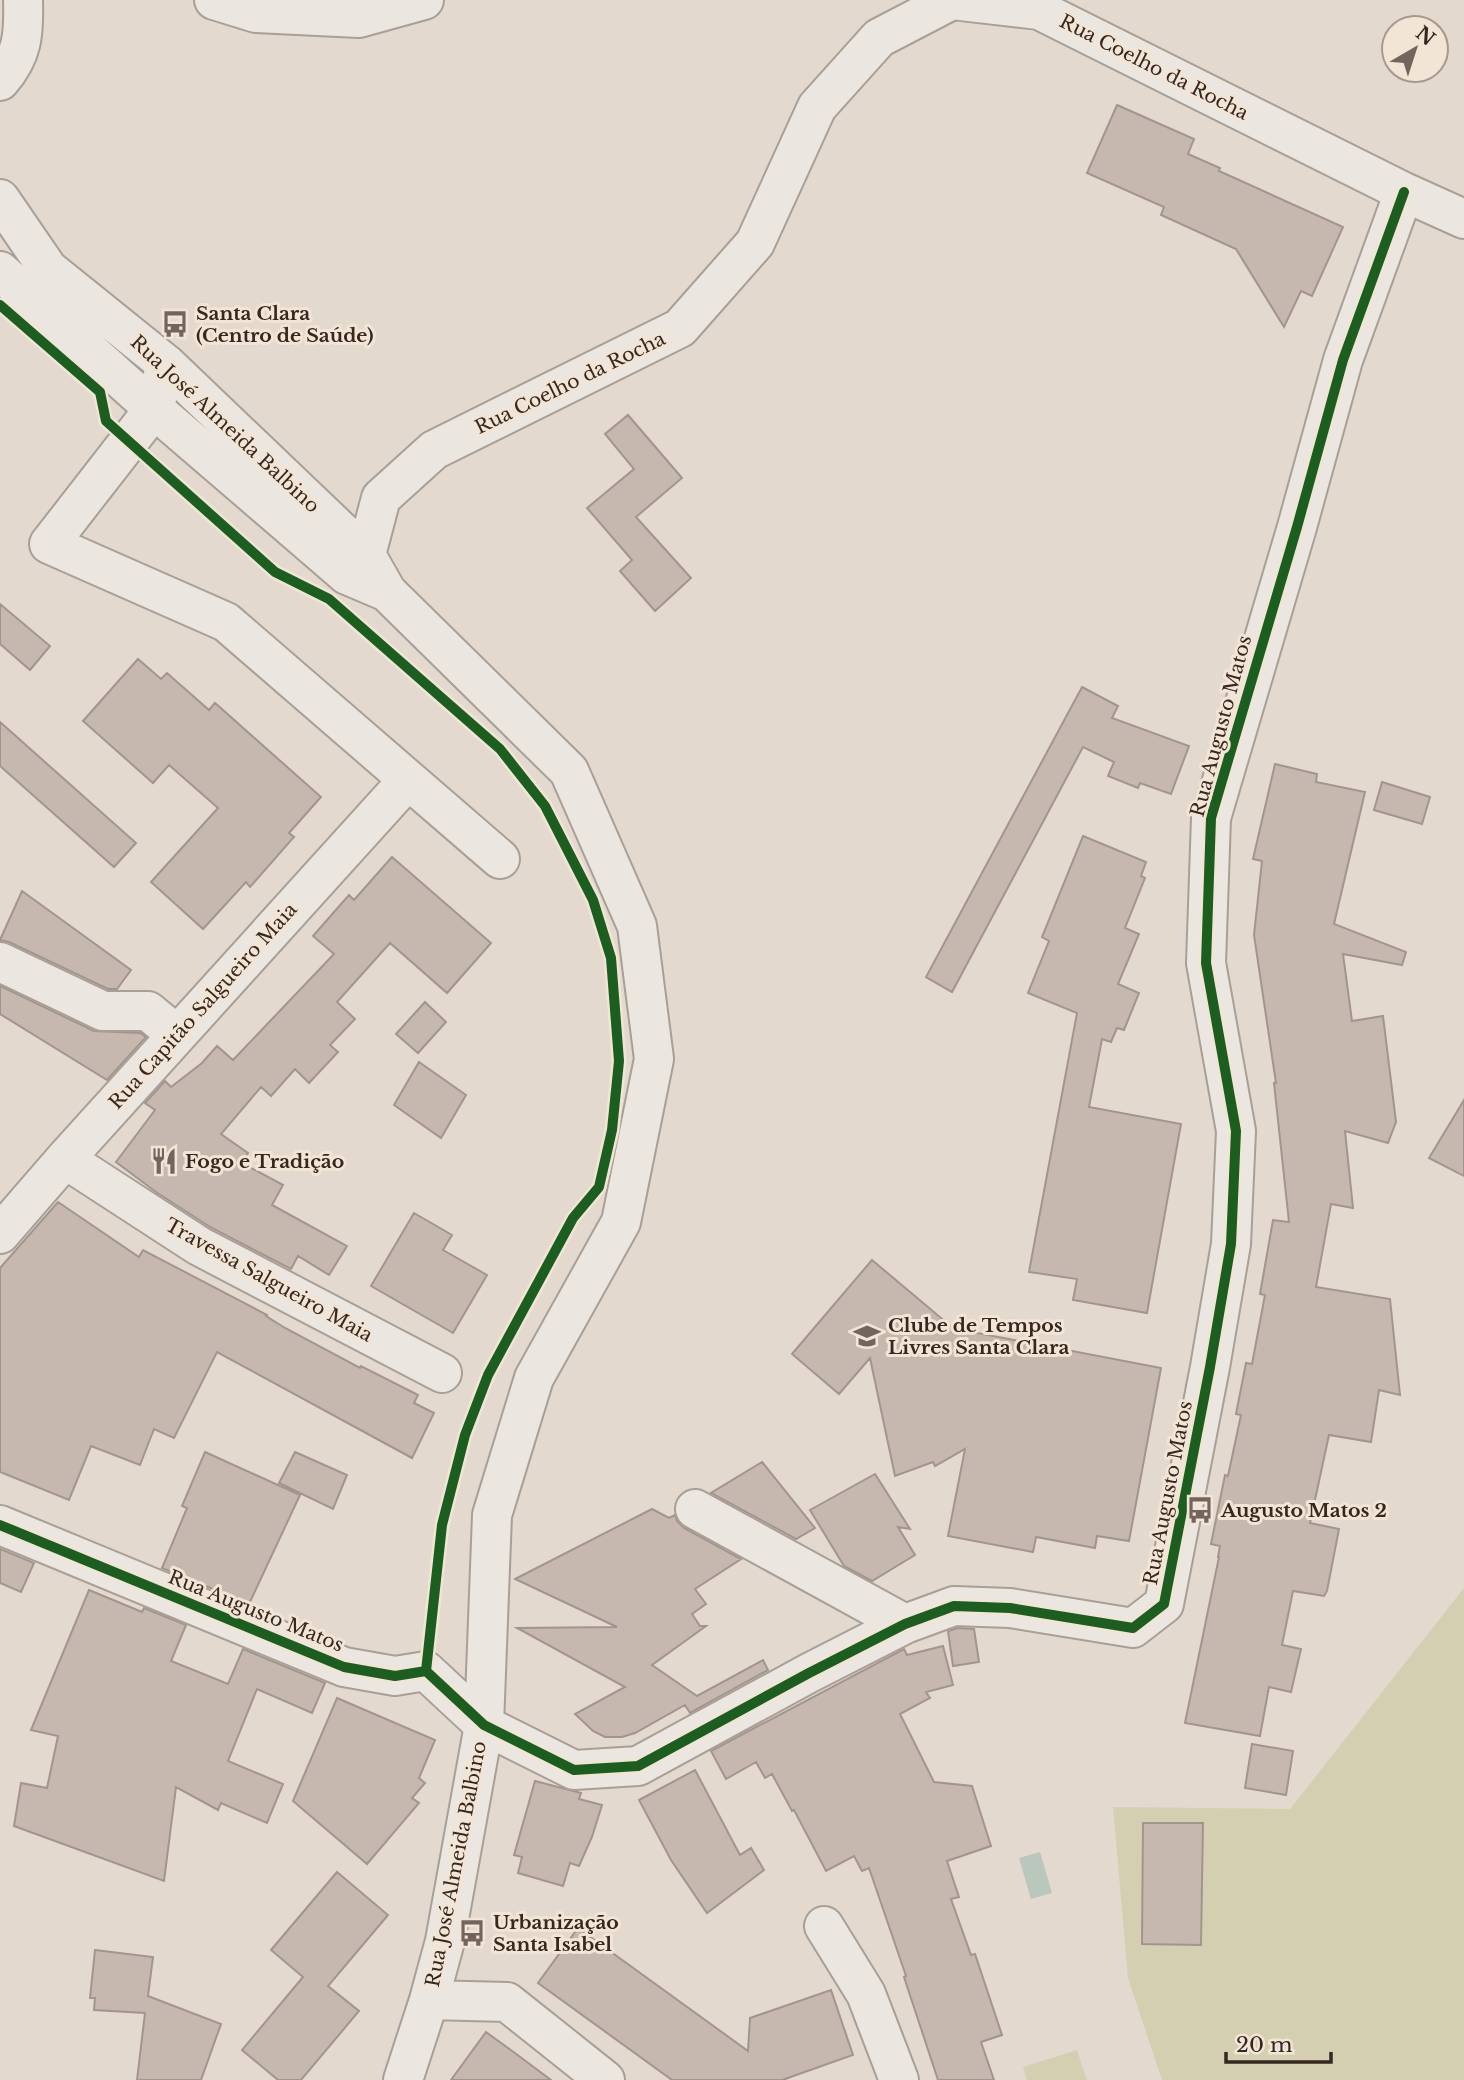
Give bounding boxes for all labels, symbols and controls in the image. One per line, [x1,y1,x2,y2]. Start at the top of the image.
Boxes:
street label: Rua Coelho da Rocha [1056,9,1253,125]
north arrow [1380,14,1450,84]
text: N [1411,22,1440,51]
place label: Santa Clara (Centro de Saúde) [196,302,374,347]
bus stop icon: Santa Clara (Centro de Saúde) [160,309,190,339]
street label: Rua Coelho da Rocha [471,327,669,439]
street label: Rua José Almeida Balbino [126,330,324,518]
street label: Rua Augusto Matos [1186,633,1256,819]
street label: Rua Capitão Salgueiro Maia [104,898,302,1114]
restaurant icon: Fogo e Tradição [149,1146,179,1176]
place label: Fogo e Tradição [185,1150,344,1173]
street label: Travessa Salgueiro Maia [161,1213,377,1347]
place label: Clube de Tempos Livres Santa Clara [888,1314,1070,1359]
school or university icon: Clube de Tempos Livres Santa Clara [852,1321,882,1351]
street label: Rua Augusto Matos [1139,1399,1197,1587]
bus stop icon: Augusto Matos 2 [1185,1495,1215,1525]
place label: Augusto Matos 2 [1220,1499,1387,1522]
street label: Rua Augusto Matos [165,1565,347,1657]
street label: Rua José Almeida Balbino [421,1739,491,1989]
place label: Urbanização Santa Isabel [493,1911,619,1956]
bus stop icon: Urbanização Santa Isabel [457,1918,487,1948]
scale bar [1226,2021,1331,2064]
text: 20 m [1236,2032,1293,2058]

